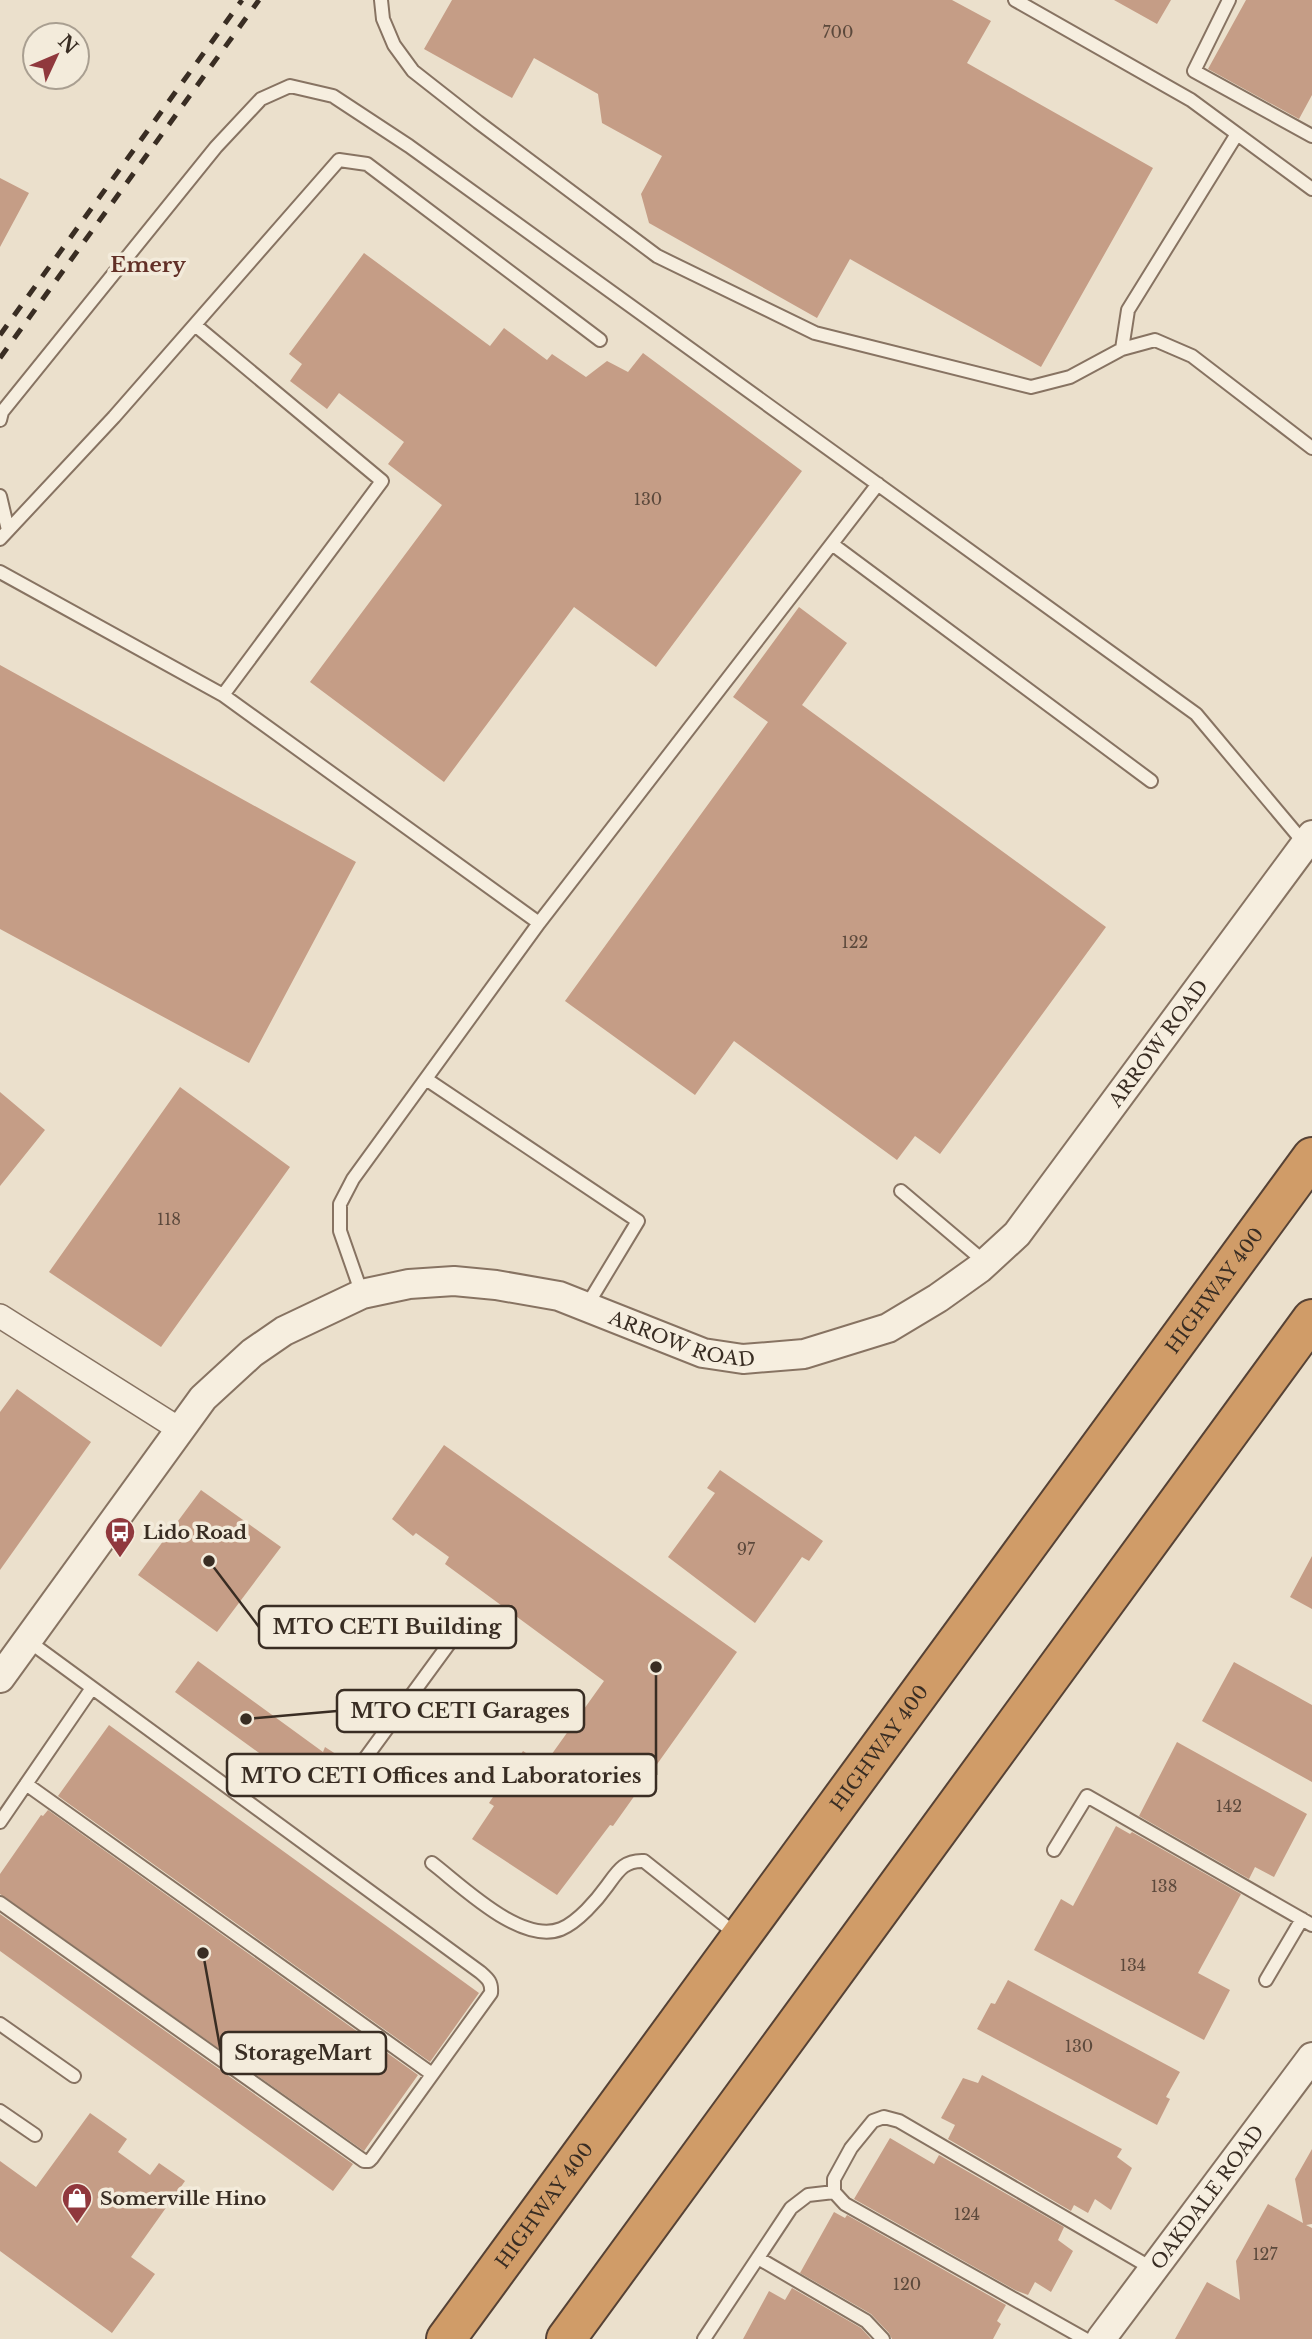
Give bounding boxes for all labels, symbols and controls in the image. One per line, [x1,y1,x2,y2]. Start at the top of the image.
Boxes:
north arrow [21,21,91,91]
house number: 700 [823,22,853,42]
text: N [53,30,82,59]
district label: Emery [110,252,186,278]
house number: 130 [634,489,662,509]
house number: 122 [842,932,868,952]
street label: ARROW ROAD [1103,975,1213,1112]
house number: 118 [157,1209,181,1229]
street label: HIGHWAY 400 [1161,1223,1268,1358]
street label: ARROW ROAD [605,1305,756,1371]
bus stop icon: Lido Road [103,1515,137,1559]
place label: Lido Road [143,1521,247,1544]
house number: 97 [737,1539,756,1559]
callout: MTO CETI Building [259,1606,516,1648]
text: MTO CETI Building [273,1614,503,1640]
street label: HIGHWAY 400 [825,1680,933,1815]
callout: MTO CETI Garages [337,1690,584,1732]
text: MTO CETI Garages [350,1698,570,1724]
callout: MTO CETI Offices and Laboratories [227,1754,656,1796]
text: MTO CETI Offices and Laboratories [240,1763,642,1789]
house number: 142 [1216,1796,1242,1816]
house number: 138 [1151,1876,1177,1896]
house number: 134 [1120,1955,1146,1975]
callout: StorageMart [221,2032,386,2074]
house number: 130 [1065,2036,1093,2056]
text: StorageMart [234,2040,372,2066]
street label: OAKDALE ROAD [1146,2121,1268,2274]
street label: HIGHWAY 400 [490,2138,598,2273]
shop icon: Somerville Hino [60,2181,94,2225]
place label: Somerville Hino [100,2187,266,2210]
house number: 124 [954,2204,980,2224]
house number: 127 [1252,2244,1278,2264]
house number: 120 [893,2274,921,2294]

